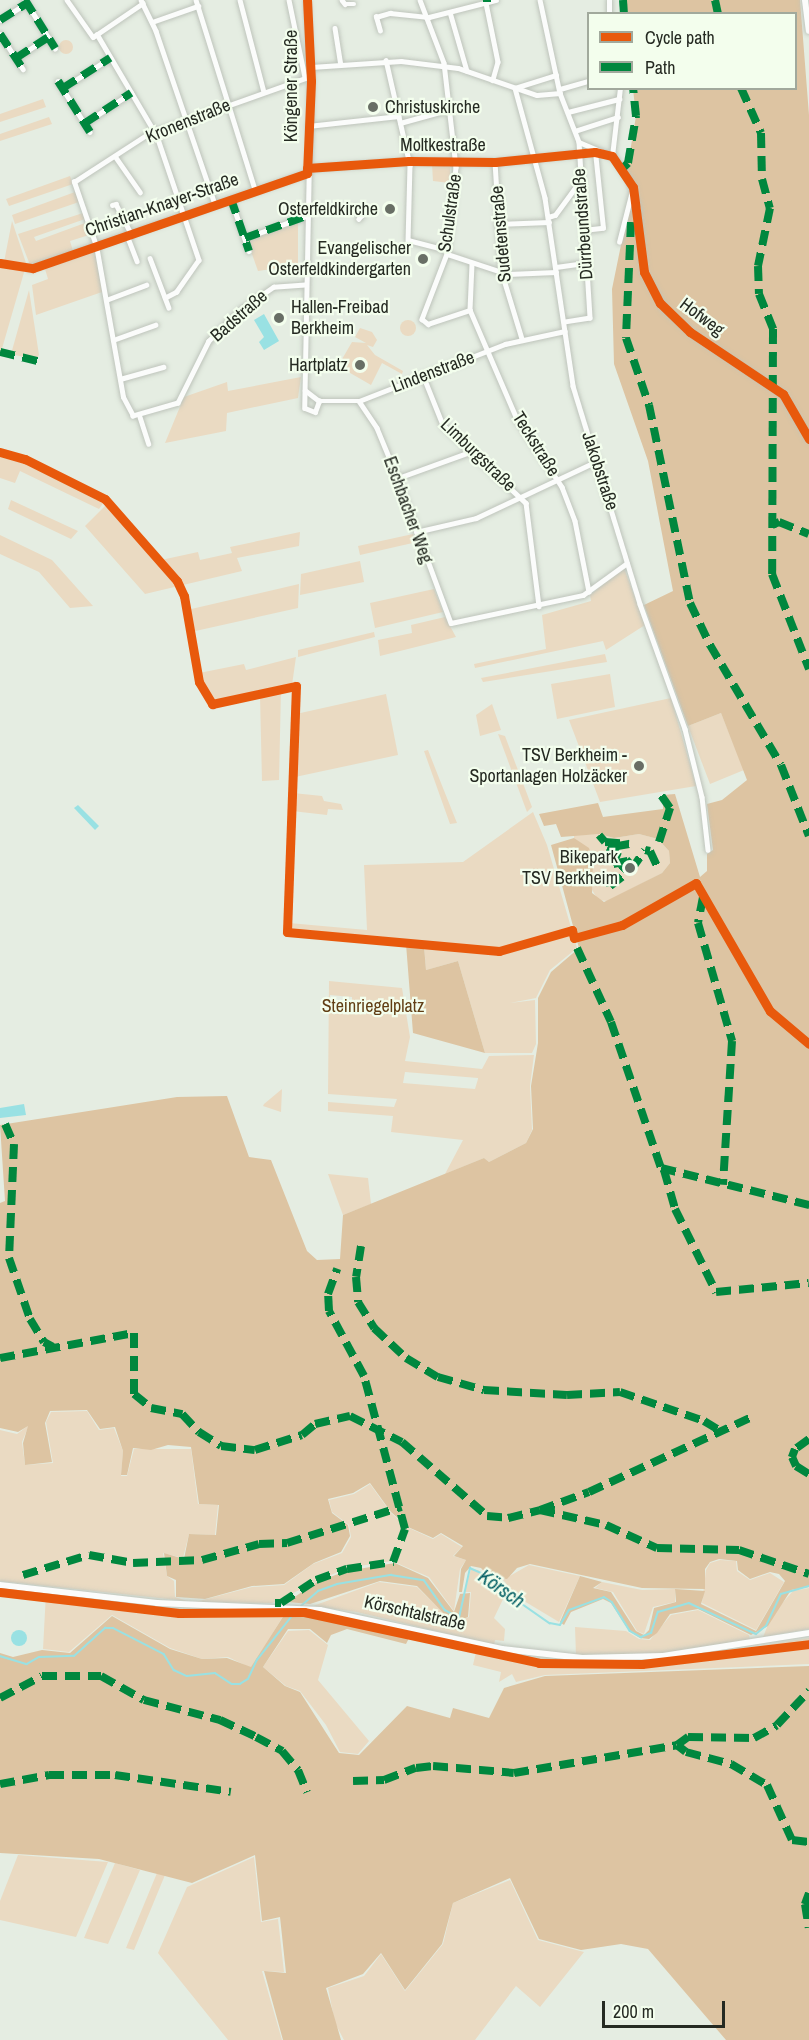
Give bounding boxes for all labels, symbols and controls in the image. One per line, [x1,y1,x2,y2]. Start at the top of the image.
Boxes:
legend [587,12,797,90]
text: Cycle path [645,25,715,50]
street label: Köngener Straße [280,30,302,142]
text: Path [645,55,675,80]
street label: Kronenstraße [142,94,234,148]
place label: Christuskirche [385,96,480,118]
marker: Christuskirche [366,100,380,114]
street label: Moltkestraße [400,134,486,156]
street label: Dürrbeundstraße [568,168,598,280]
street label: Christian-Knayer-Straße [82,169,242,241]
street label: Schulstraße [434,173,466,253]
street label: Sudetenstraße [486,185,516,283]
place label: Osterfeldkirche [278,198,378,220]
marker: Osterfeldkirche [383,202,397,216]
place label: Evangelischer Osterfeldkindergarten [268,238,411,280]
marker: Evangelischer Osterfeldkindergarten [416,252,430,266]
street label: Badstraße [206,286,272,346]
street label: Hofweg [676,293,728,341]
place label: Hallen-Freibad Berkheim [291,297,389,340]
marker: Hallen-Freibad Berkheim [272,311,286,325]
street label: Lindenstraße [389,346,477,398]
place label: Hartplatz [289,354,348,376]
marker: Hartplatz [353,358,367,372]
street label: Teckstraße [508,408,564,480]
street label: Limburgstraße [436,414,520,496]
street label: Jakobstraße [577,429,623,513]
street label: Eschbacher Weg [379,454,437,566]
place label: TSV Berkheim - Sportanlagen Holzäcker [469,745,627,788]
marker: TSV Berkheim - Sportanlagen Holzäcker [632,759,646,773]
place label: Bikepark TSV Berkheim [522,847,618,890]
marker: Bikepark TSV Berkheim [623,861,637,875]
park label: Steinriegelplatz [322,995,424,1017]
water label: Körsch [474,1564,530,1612]
street label: Körschtalstraße [362,1591,468,1635]
scale bar [605,1989,728,2027]
text: 200 m [613,1999,654,2024]

